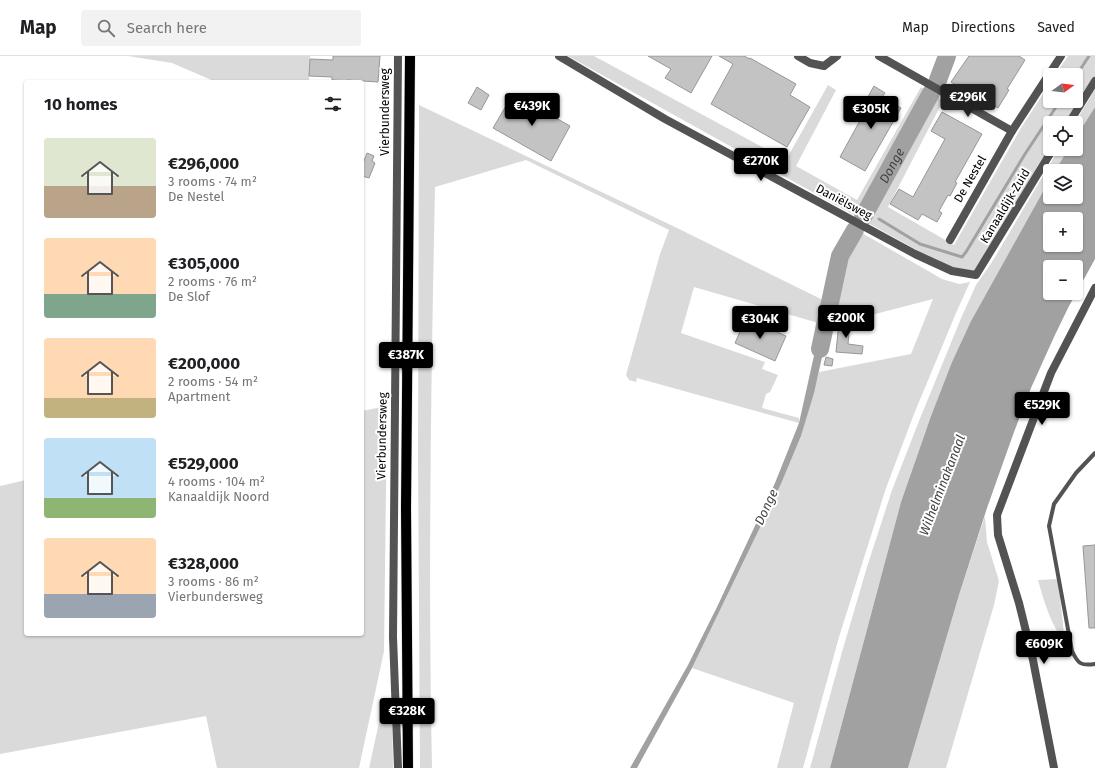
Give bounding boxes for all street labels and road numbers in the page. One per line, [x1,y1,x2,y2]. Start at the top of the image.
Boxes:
street label: Vierbundersweg [378,68,392,156]
street label: De Nestel [951,153,989,205]
street label: Kanaaldijk-Zuid [977,166,1033,246]
street label: Daniëlsweg [814,181,875,223]
street label: Vierbundersweg [374,391,390,480]

